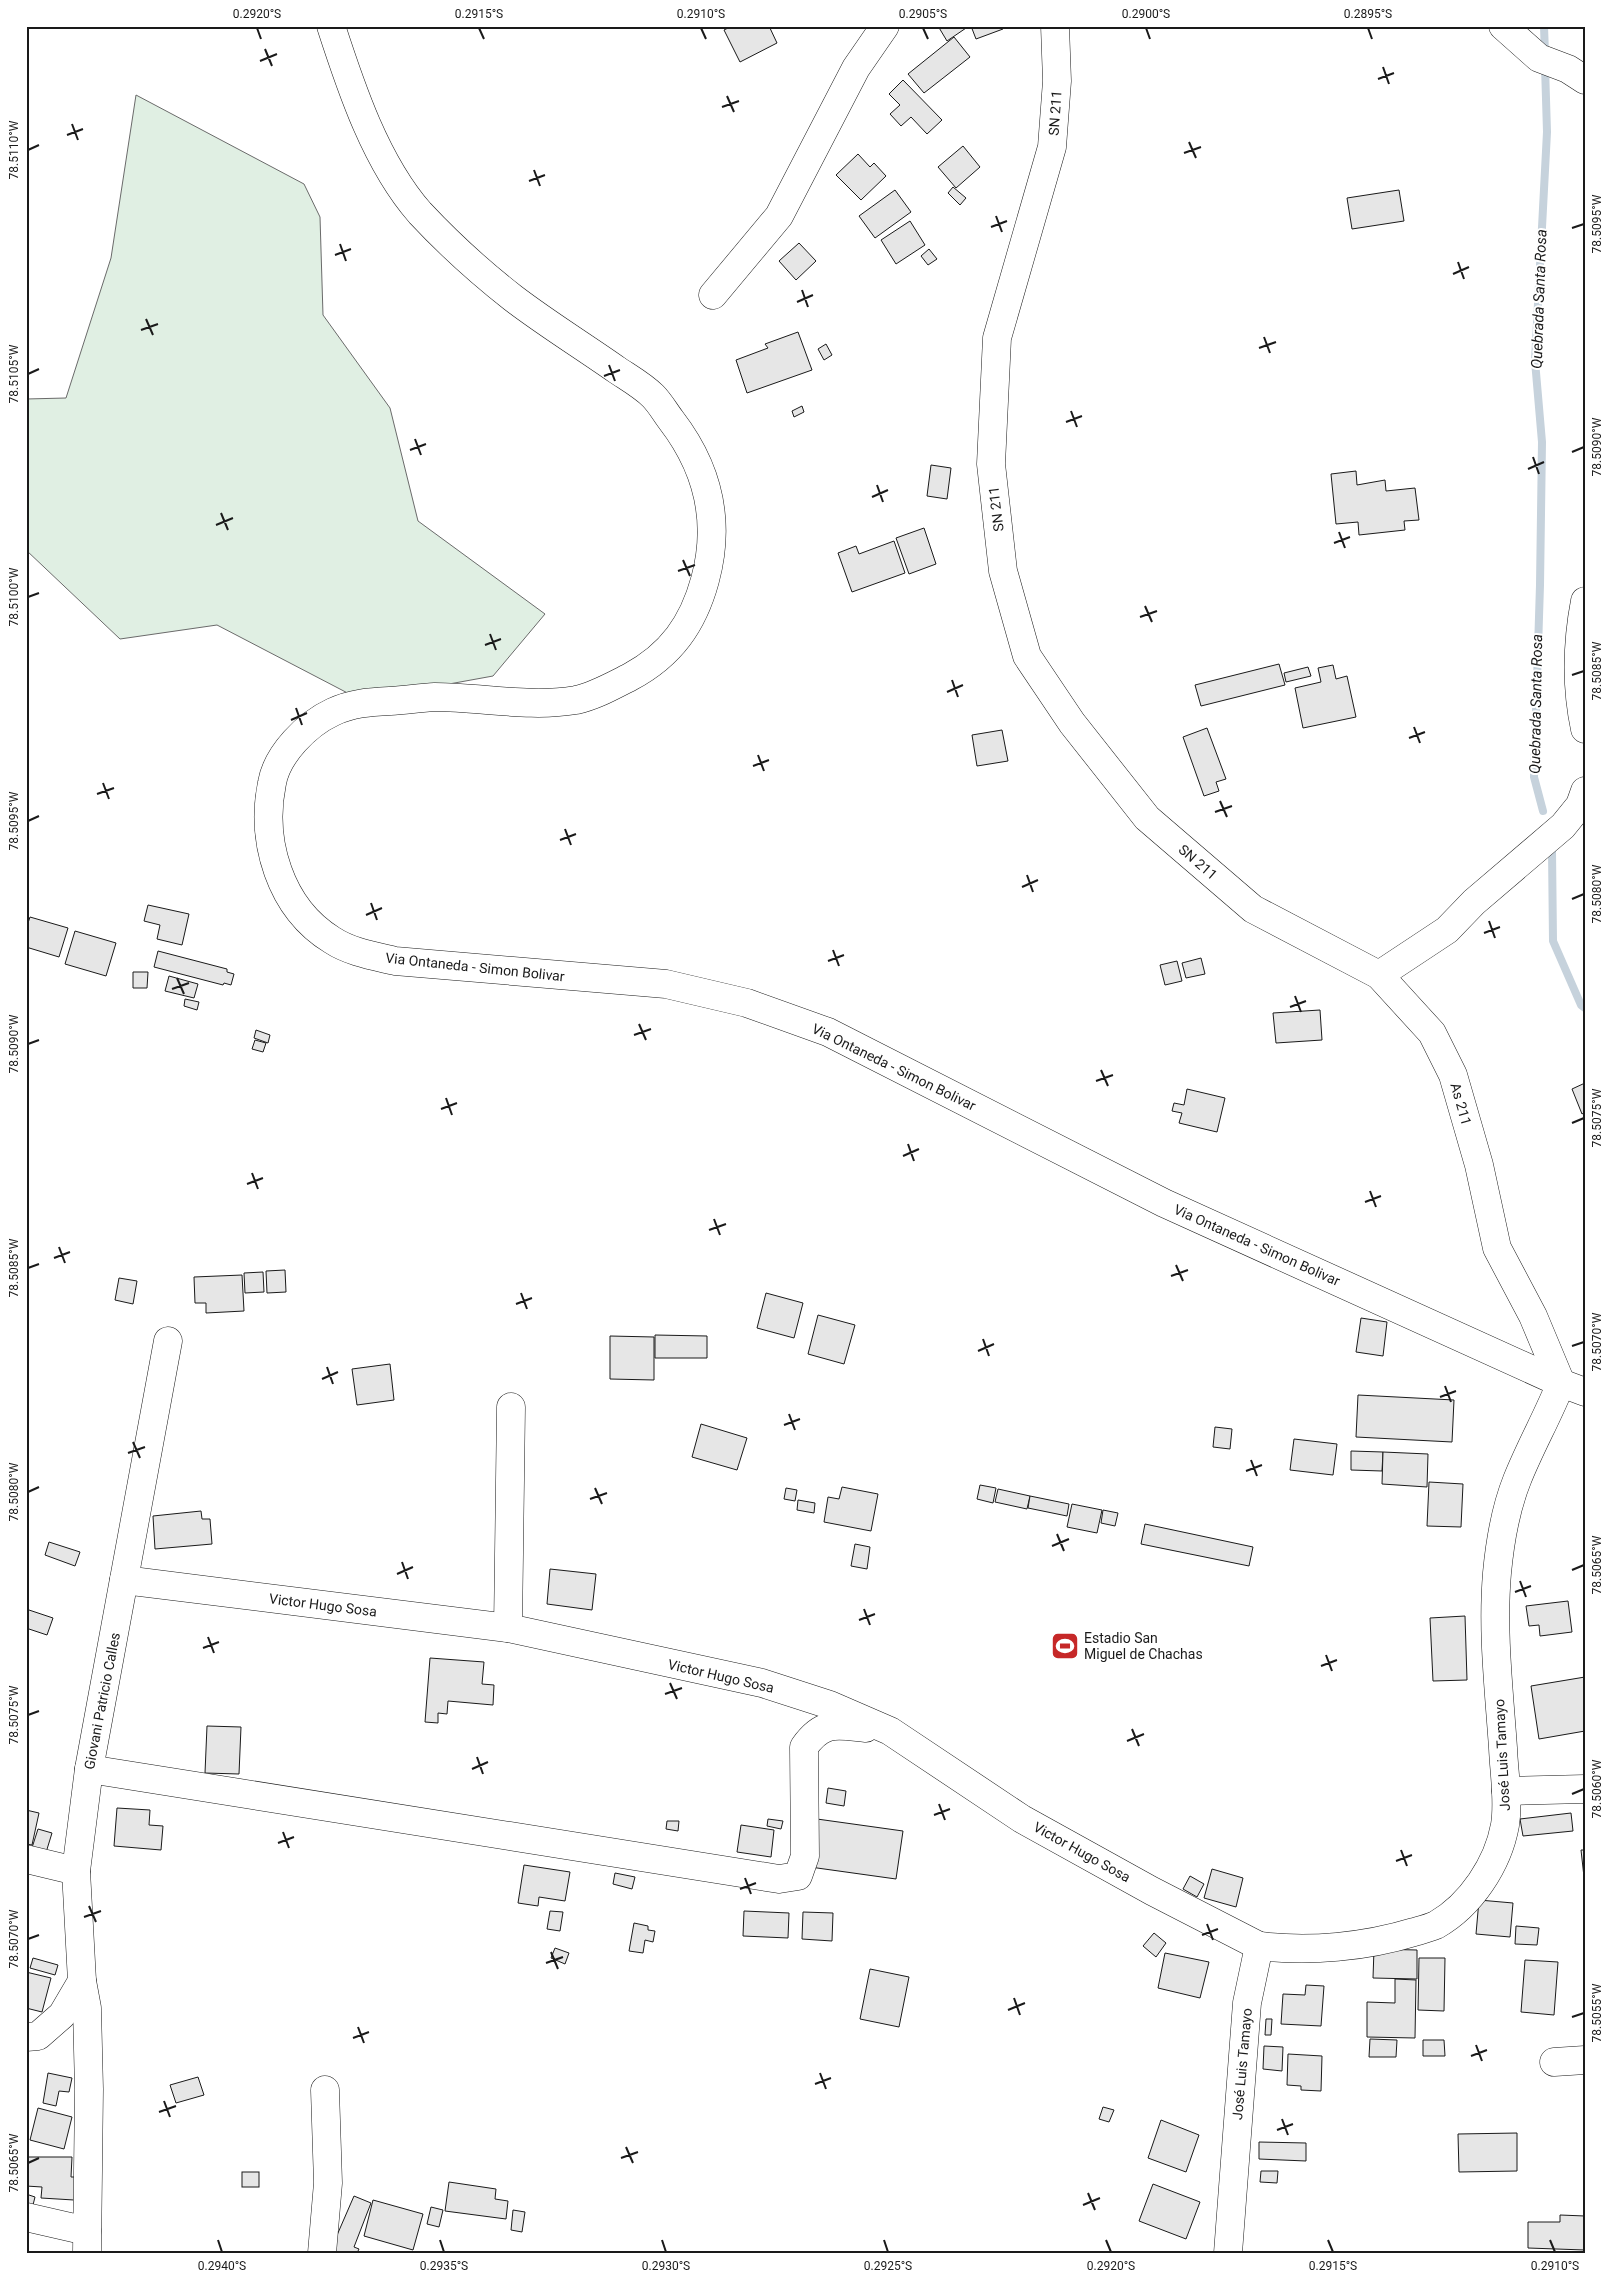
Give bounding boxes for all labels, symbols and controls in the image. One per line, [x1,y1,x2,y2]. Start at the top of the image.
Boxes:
text: 0.2920°S [233,7,281,21]
text: 0.2915°S [455,7,503,21]
text: 0.2910°S [677,7,725,21]
text: 0.2905°S [899,7,947,21]
text: 0.2900°S [1122,7,1170,21]
text: 0.2895°S [1344,7,1392,21]
street label: SN 211 [1045,90,1065,136]
text: 78.5110°W [7,120,21,179]
text: 78.5095°W [1590,194,1604,253]
water label: Quebrada Santa Rosa [1528,229,1550,369]
text: 78.5105°W [7,344,21,403]
text: 78.5090°W [1590,417,1604,476]
street label: SN 211 [985,485,1007,533]
text: 78.5100°W [7,567,21,626]
water label: Quebrada Santa Rosa [1526,634,1546,774]
text: 78.5085°W [1590,641,1604,700]
text: 78.5095°W [7,791,21,850]
street label: SN 211 [1176,841,1220,883]
text: 78.5080°W [1590,864,1604,923]
street label: Via Ontaneda - Simon Bolivar [385,950,566,984]
text: 78.5090°W [7,1014,21,1073]
street label: Via Ontaneda - Simon Bolivar [810,1020,979,1114]
street label: As 211 [1447,1081,1475,1127]
text: 78.5075°W [1590,1088,1604,1147]
street label: Via Ontaneda - Simon Bolivar [1171,1201,1343,1289]
text: 78.5085°W [7,1238,21,1297]
text: 78.5070°W [1590,1312,1604,1371]
text: 78.5080°W [7,1462,21,1521]
text: 78.5065°W [1590,1535,1604,1594]
street label: Victor Hugo Sosa [268,1590,378,1620]
place label: Estadio San Miguel de Chachas [1084,1630,1203,1662]
street label: Giovani Patricio Calles [81,1631,123,1771]
sports icon: Estadio San Miguel de Chachas [1050,1631,1080,1661]
street label: Victor Hugo Sosa [666,1656,776,1696]
text: 78.5075°W [7,1685,21,1744]
street label: José Luis Tamayo [1491,1699,1513,1811]
text: 78.5060°W [1590,1759,1604,1818]
street label: Victor Hugo Sosa [1031,1819,1133,1885]
text: 78.5070°W [7,1909,21,1968]
text: 78.5055°W [1590,1983,1604,2042]
street label: José Luis Tamayo [1229,2007,1255,2121]
text: 78.5065°W [7,2133,21,2192]
text: 0.2940°S [198,2259,246,2273]
text: 0.2935°S [420,2259,468,2273]
text: 0.2930°S [642,2259,690,2273]
text: 0.2925°S [864,2259,912,2273]
text: 0.2920°S [1087,2259,1135,2273]
text: 0.2915°S [1309,2259,1357,2273]
text: 0.2910°S [1531,2259,1579,2273]

